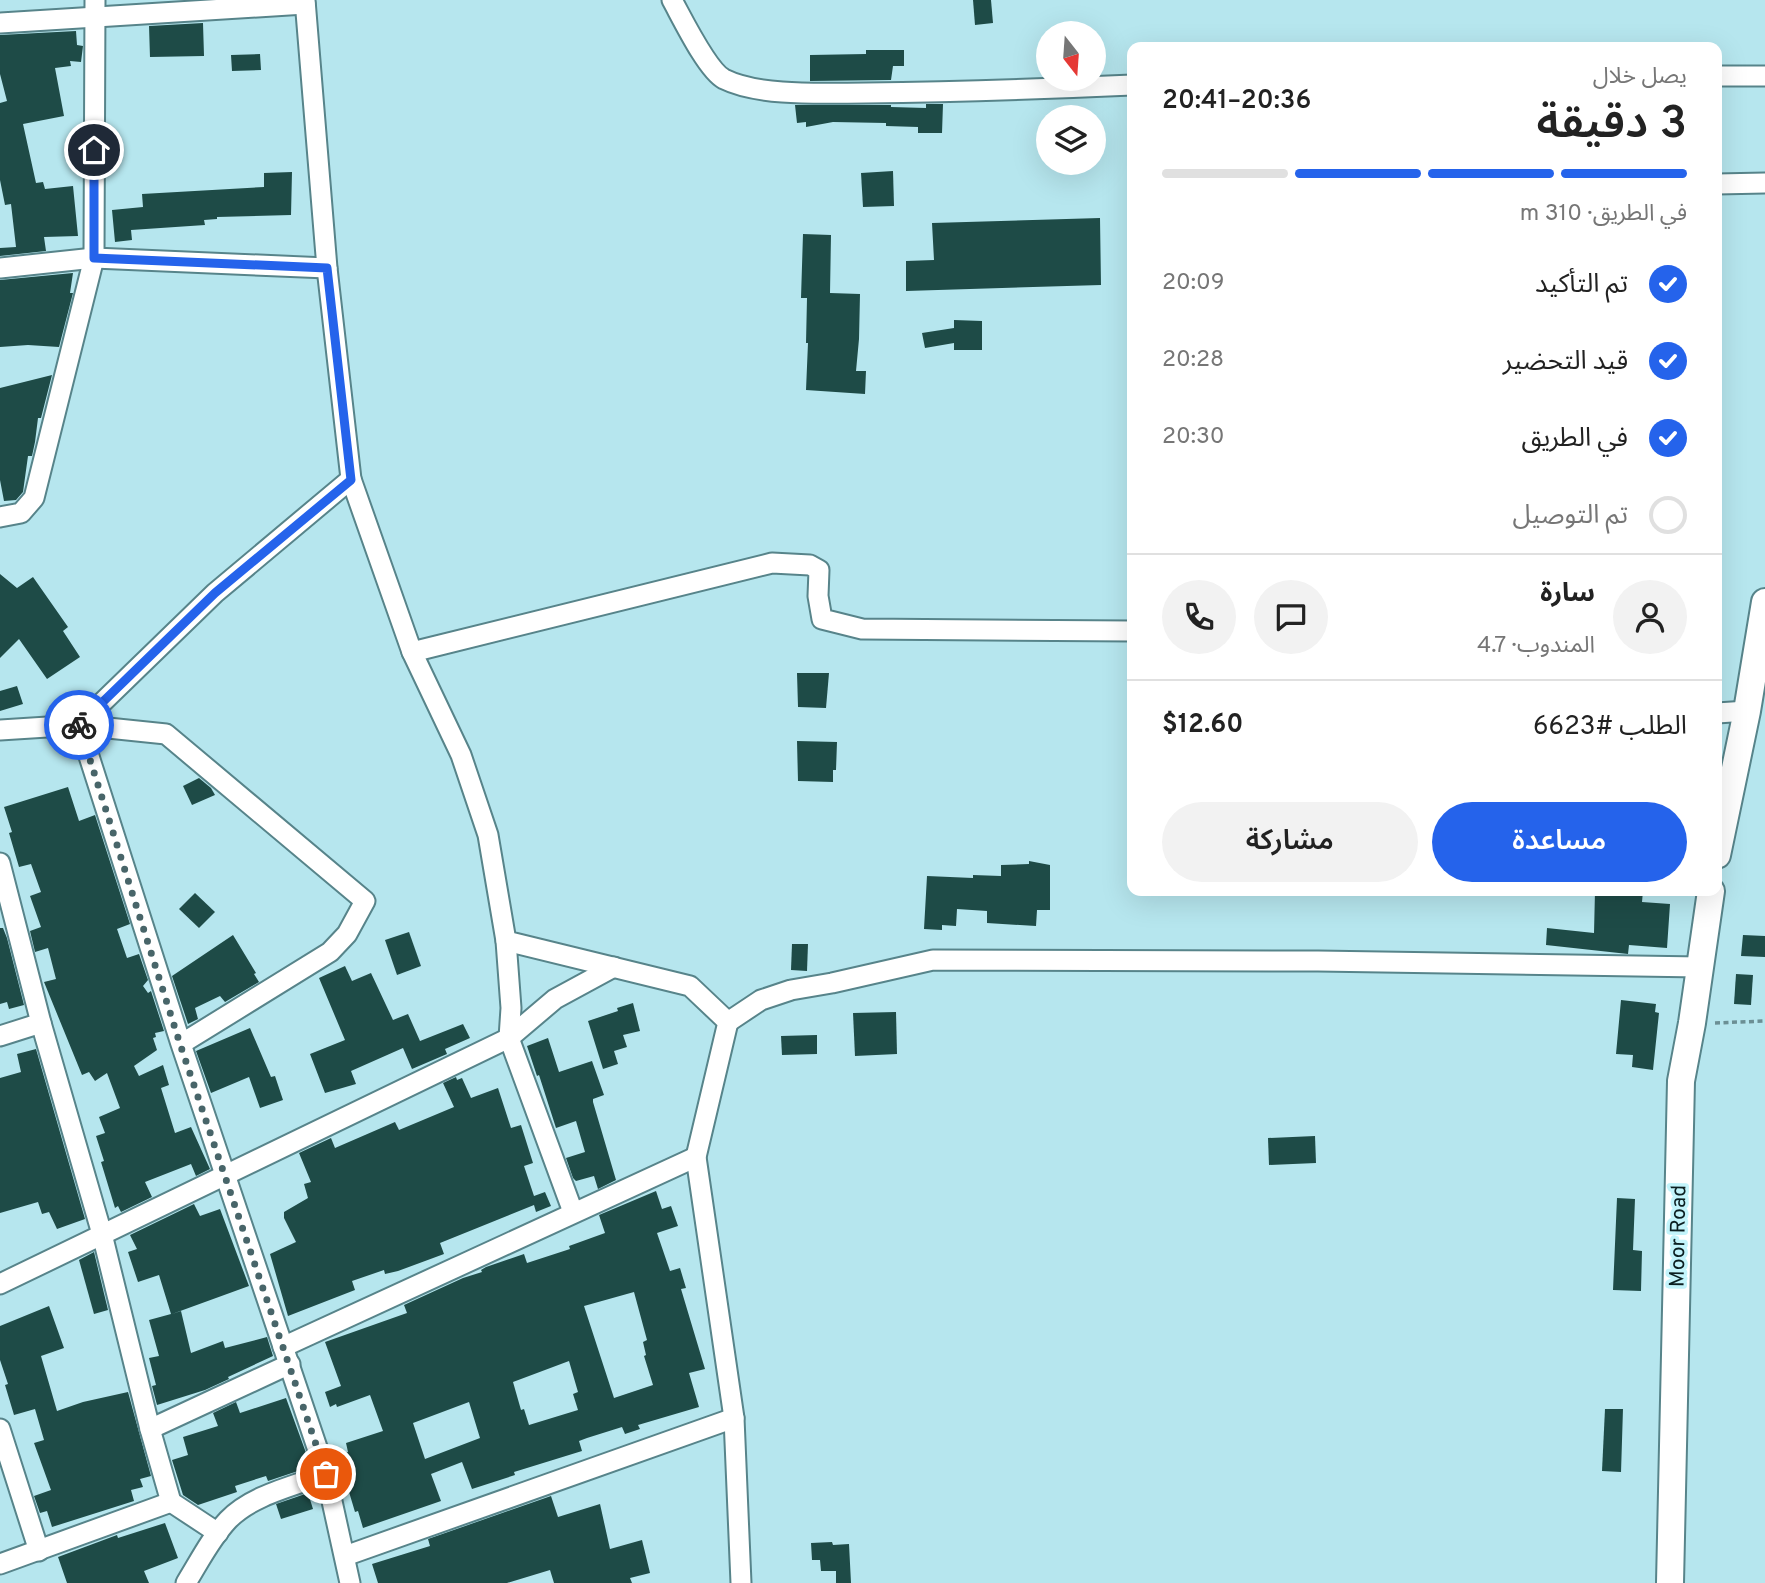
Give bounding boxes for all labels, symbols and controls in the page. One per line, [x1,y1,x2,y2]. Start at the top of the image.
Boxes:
north arrow [1036,21,1106,91]
map controls [1036,21,1106,175]
text: يصل خلال [1593,63,1687,92]
text: 20:36–20:41 [1162,85,1311,118]
text: 3 دقيقة [1537,96,1687,155]
button: layers [1036,105,1106,175]
pin [64,120,124,180]
icon: home [75,131,113,169]
text: في الطريق · 310 m [1520,200,1687,229]
icon: check [1649,265,1687,303]
text: 20:09 [1162,269,1225,298]
text: تم التأكيد [1535,269,1628,302]
icon: check [1649,342,1687,380]
text: 20:28 [1162,346,1224,375]
text: قيد التحضير [1503,346,1628,379]
icon: check [1649,419,1687,457]
text: 20:30 [1162,423,1224,452]
text: في الطريق [1521,423,1628,456]
text: تم التوصيل [1512,500,1628,533]
text: سارة [1540,578,1595,611]
button: phone [1162,580,1236,654]
button: chat [1254,580,1328,654]
button: person [1613,580,1687,654]
text: المندوب · 4.7 [1477,632,1595,661]
courier [44,690,114,760]
icon: bike [60,706,98,744]
text: $12.60 [1162,709,1243,742]
text: الطلب #6623 [1533,711,1687,744]
button: مشاركة [1162,802,1418,882]
button: مساعدة [1432,802,1687,882]
street label: Moor Road [1665,1185,1693,1287]
pin [296,1444,356,1504]
icon: bag [307,1455,345,1493]

